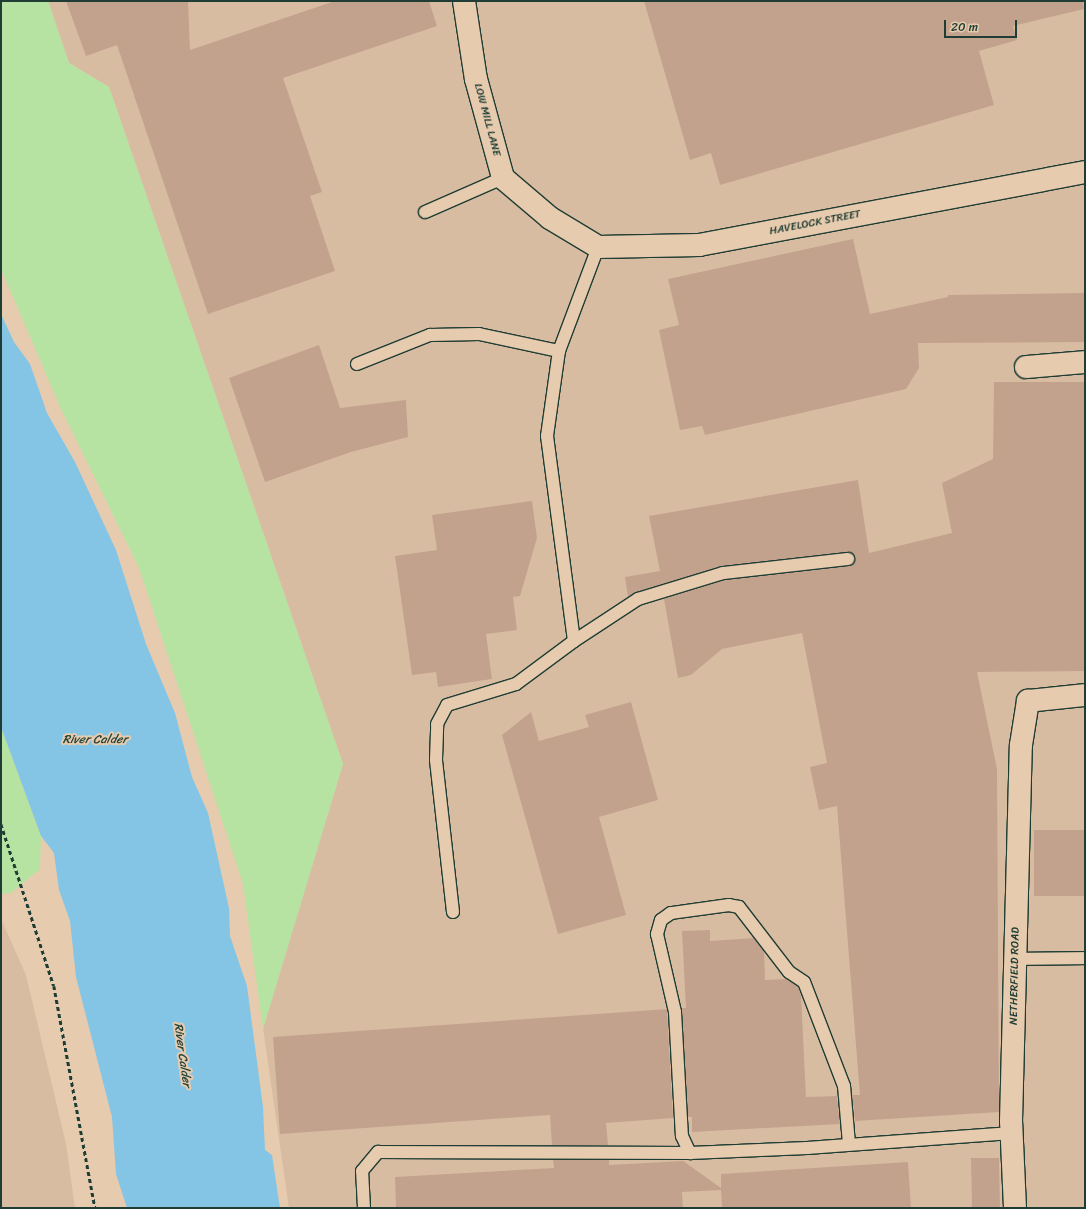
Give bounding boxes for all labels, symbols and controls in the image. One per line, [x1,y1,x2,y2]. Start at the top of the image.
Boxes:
scale bar [946,12,1019,38]
text: 20 m [951,16,978,38]
street label: LOW MILL LANE [471,81,503,159]
street label: HAVELOCK STREET [768,208,862,238]
water label: River Calder [63,733,127,747]
street label: NETHERFIELD ROAD [1008,927,1022,1025]
water label: River Calder [170,1022,194,1088]

